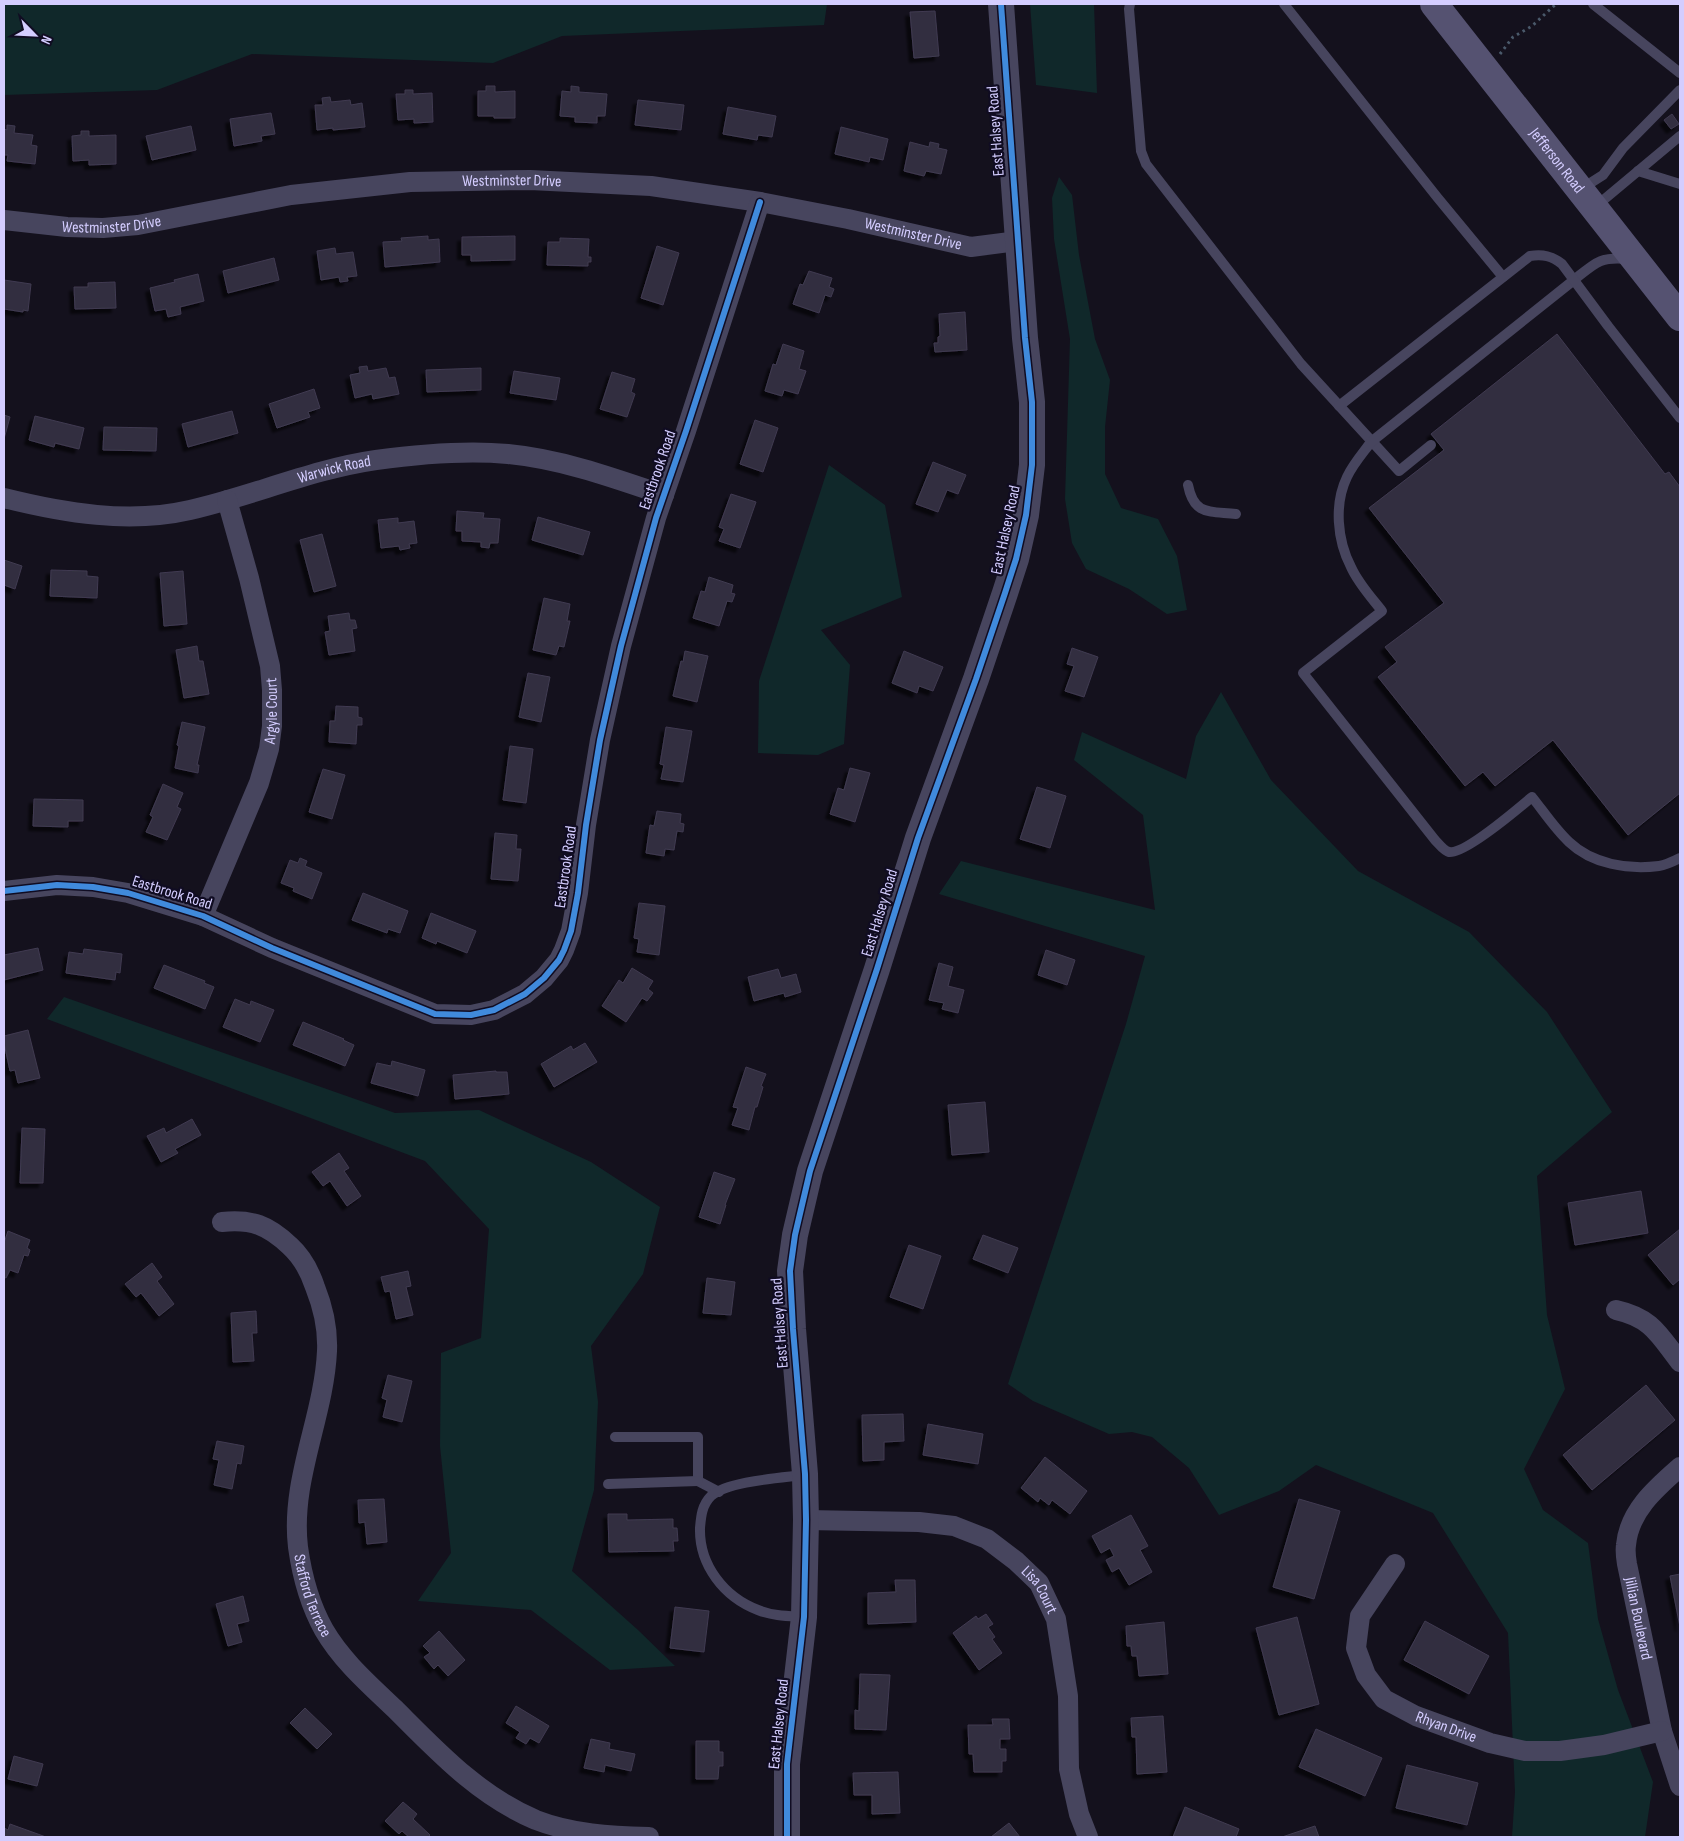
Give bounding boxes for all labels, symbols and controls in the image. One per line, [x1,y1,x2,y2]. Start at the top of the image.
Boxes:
north arrow [10,10,60,60]
text: N [37,33,56,47]
street label: East Halsey Road [983,85,1009,177]
street label: Jefferson Road [1525,123,1588,197]
street label: Westminster Drive [462,170,562,191]
street label: Westminster Drive [61,211,163,238]
street label: Westminster Drive [863,214,964,254]
street label: Eastbrook Road [636,428,680,512]
street label: Warwick Road [295,451,372,487]
street label: East Halsey Road [987,484,1025,576]
street label: Argyle Court [260,677,282,746]
street label: Eastbrook Road [551,825,581,909]
street label: East Halsey Road [858,867,902,959]
street label: Eastbrook Road [130,872,214,914]
street label: East Halsey Road [767,1277,793,1369]
street label: Stafford Terrace [290,1553,336,1641]
street label: Lisa Court [1017,1562,1062,1617]
street label: Jillian Boulevard [1620,1574,1656,1661]
street label: East Halsey Road [765,1678,793,1770]
street label: Rhyan Drive [1413,1707,1479,1747]

